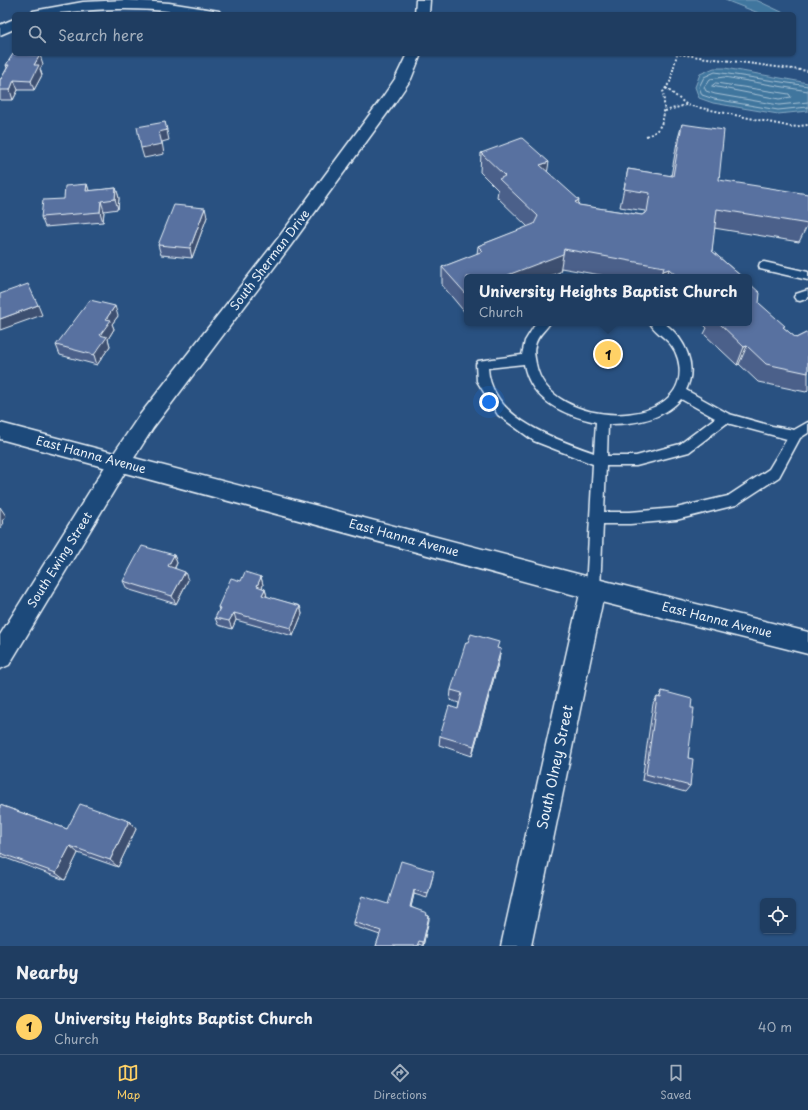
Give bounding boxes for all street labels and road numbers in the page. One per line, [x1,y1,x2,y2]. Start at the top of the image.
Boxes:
street label: South Sherman Drive [225,205,314,314]
street label: East Hanna Avenue [34,431,149,477]
street label: South Ewing Street [22,508,96,611]
street label: East Hanna Avenue [347,514,462,560]
street label: East Hanna Avenue [660,597,775,642]
street label: South Olney Street [531,703,578,831]

